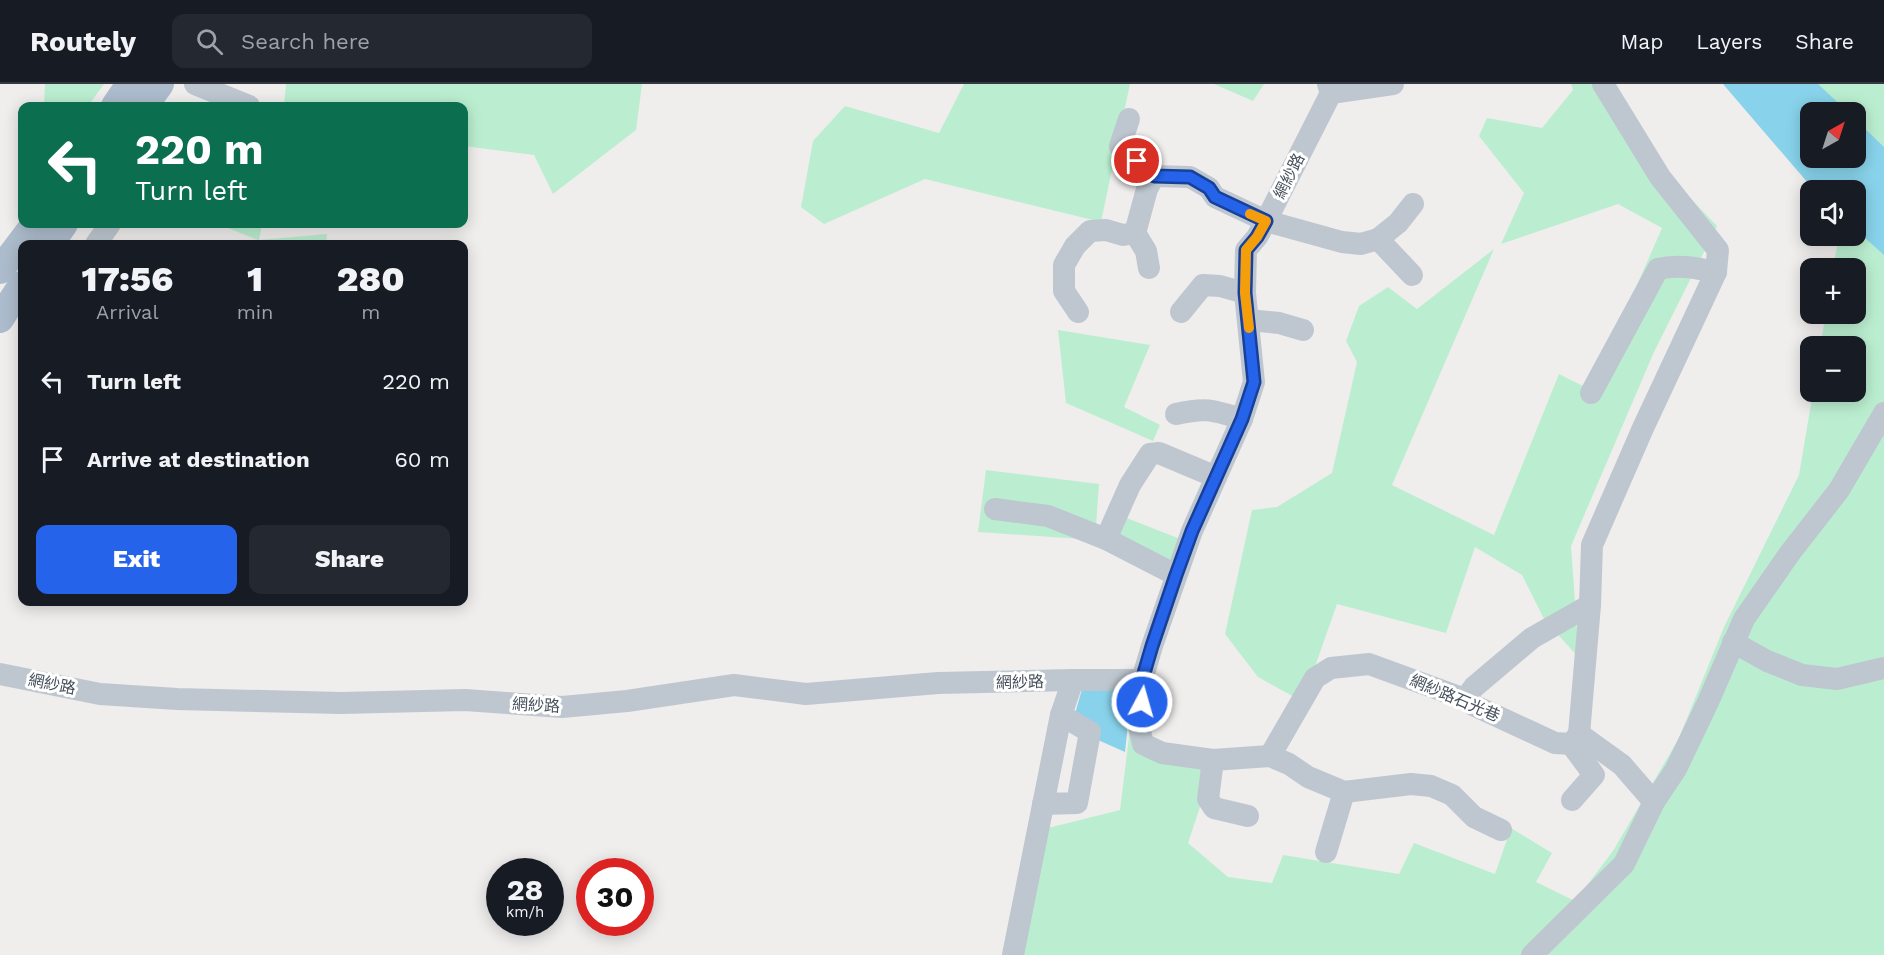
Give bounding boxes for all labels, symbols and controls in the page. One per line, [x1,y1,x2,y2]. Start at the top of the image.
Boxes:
search box [172,14,592,68]
text: Routely [30,25,136,58]
icon: search [193,25,226,58]
text: Search here [241,29,370,54]
text: Map [1620,29,1663,54]
text: Layers [1696,29,1762,54]
text: Share [1795,29,1854,54]
north arrow [1800,102,1866,168]
map controls [1800,102,1866,402]
text: 220 m [135,125,264,174]
icon: left [36,126,114,204]
pin [1111,135,1162,186]
icon: arrive [1120,144,1153,177]
street label: 網紗路 [1270,150,1308,202]
text: Turn left [135,175,247,207]
button: sound [1800,180,1866,246]
text: 17:56 [81,258,173,300]
text: 1 [247,258,263,300]
text: 280 [337,258,405,300]
button: + [1800,258,1866,324]
text: Arrival [96,300,159,324]
text: min [237,300,273,324]
text: m [361,300,380,324]
button: − [1800,336,1866,402]
icon: left [36,365,69,398]
text: Turn left [87,369,181,394]
text: 220 m [382,369,450,394]
icon: arrive [36,443,69,476]
text: Arrive at destination [87,447,310,472]
text: 60 m [394,447,450,472]
button: Exit [36,525,237,594]
button: Share [249,525,450,594]
street label: 網紗路 [27,670,77,698]
position arrow [1110,670,1174,734]
street label: 網紗路石光巷 [1407,670,1503,726]
street label: 網紗路 [996,672,1044,692]
street label: 網紗路 [512,694,560,716]
speed limit sign: 30 [576,858,654,936]
text: 28 [507,872,543,907]
text: km/h [506,903,544,921]

